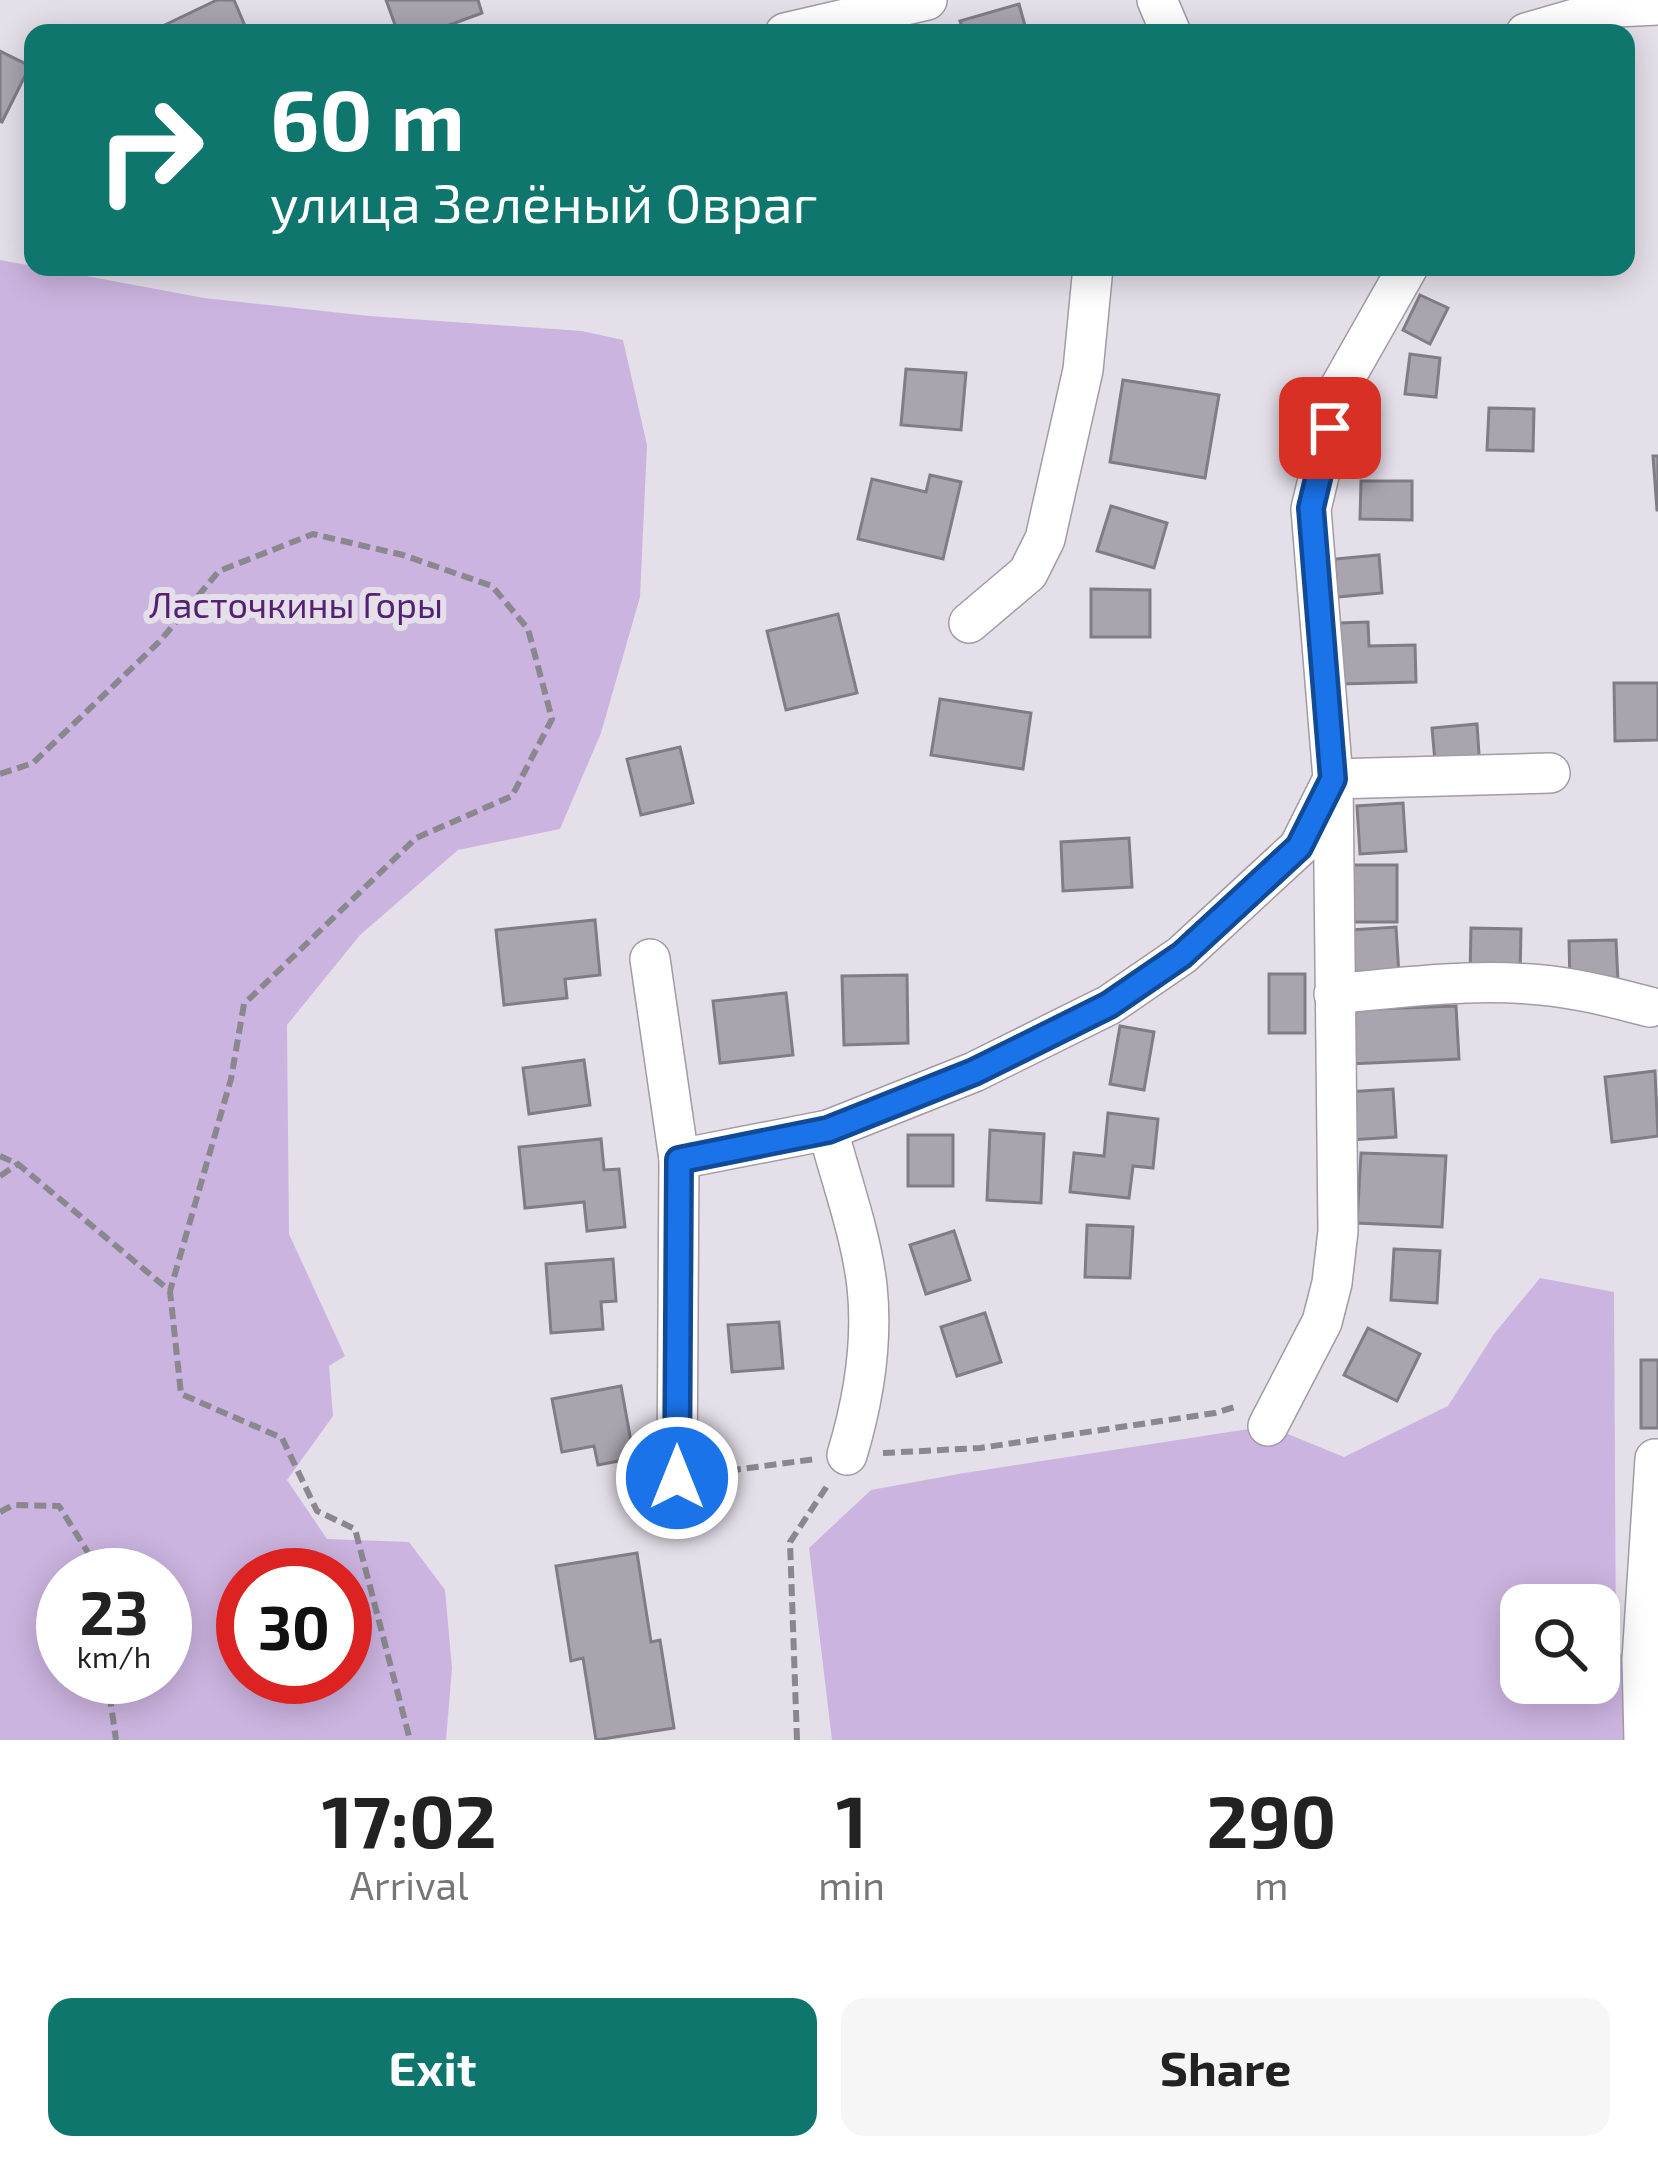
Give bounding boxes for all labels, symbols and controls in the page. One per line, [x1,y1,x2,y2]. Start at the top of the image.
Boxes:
text: 60 m [270,67,465,168]
icon: right [72,72,228,228]
text: улица Зелёный Овраг [270,169,818,234]
pin [1279,377,1381,479]
icon: arrive [1297,395,1363,461]
park label: Ласточкины Горы [149,582,443,625]
position arrow [614,1415,740,1541]
speed limit sign: 30 [216,1548,372,1704]
text: 23 [80,1575,148,1647]
map controls [1500,1584,1620,1704]
button: search [1500,1584,1620,1704]
text: km/h [77,1638,151,1674]
text: 17:02 [322,1776,497,1862]
text: 1 [836,1776,867,1862]
text: 290 [1207,1776,1336,1862]
text: Arrival [350,1861,468,1908]
text: min [818,1861,885,1908]
text: m [1254,1861,1288,1908]
button: Exit [48,1998,817,2136]
button: Share [841,1998,1610,2136]

